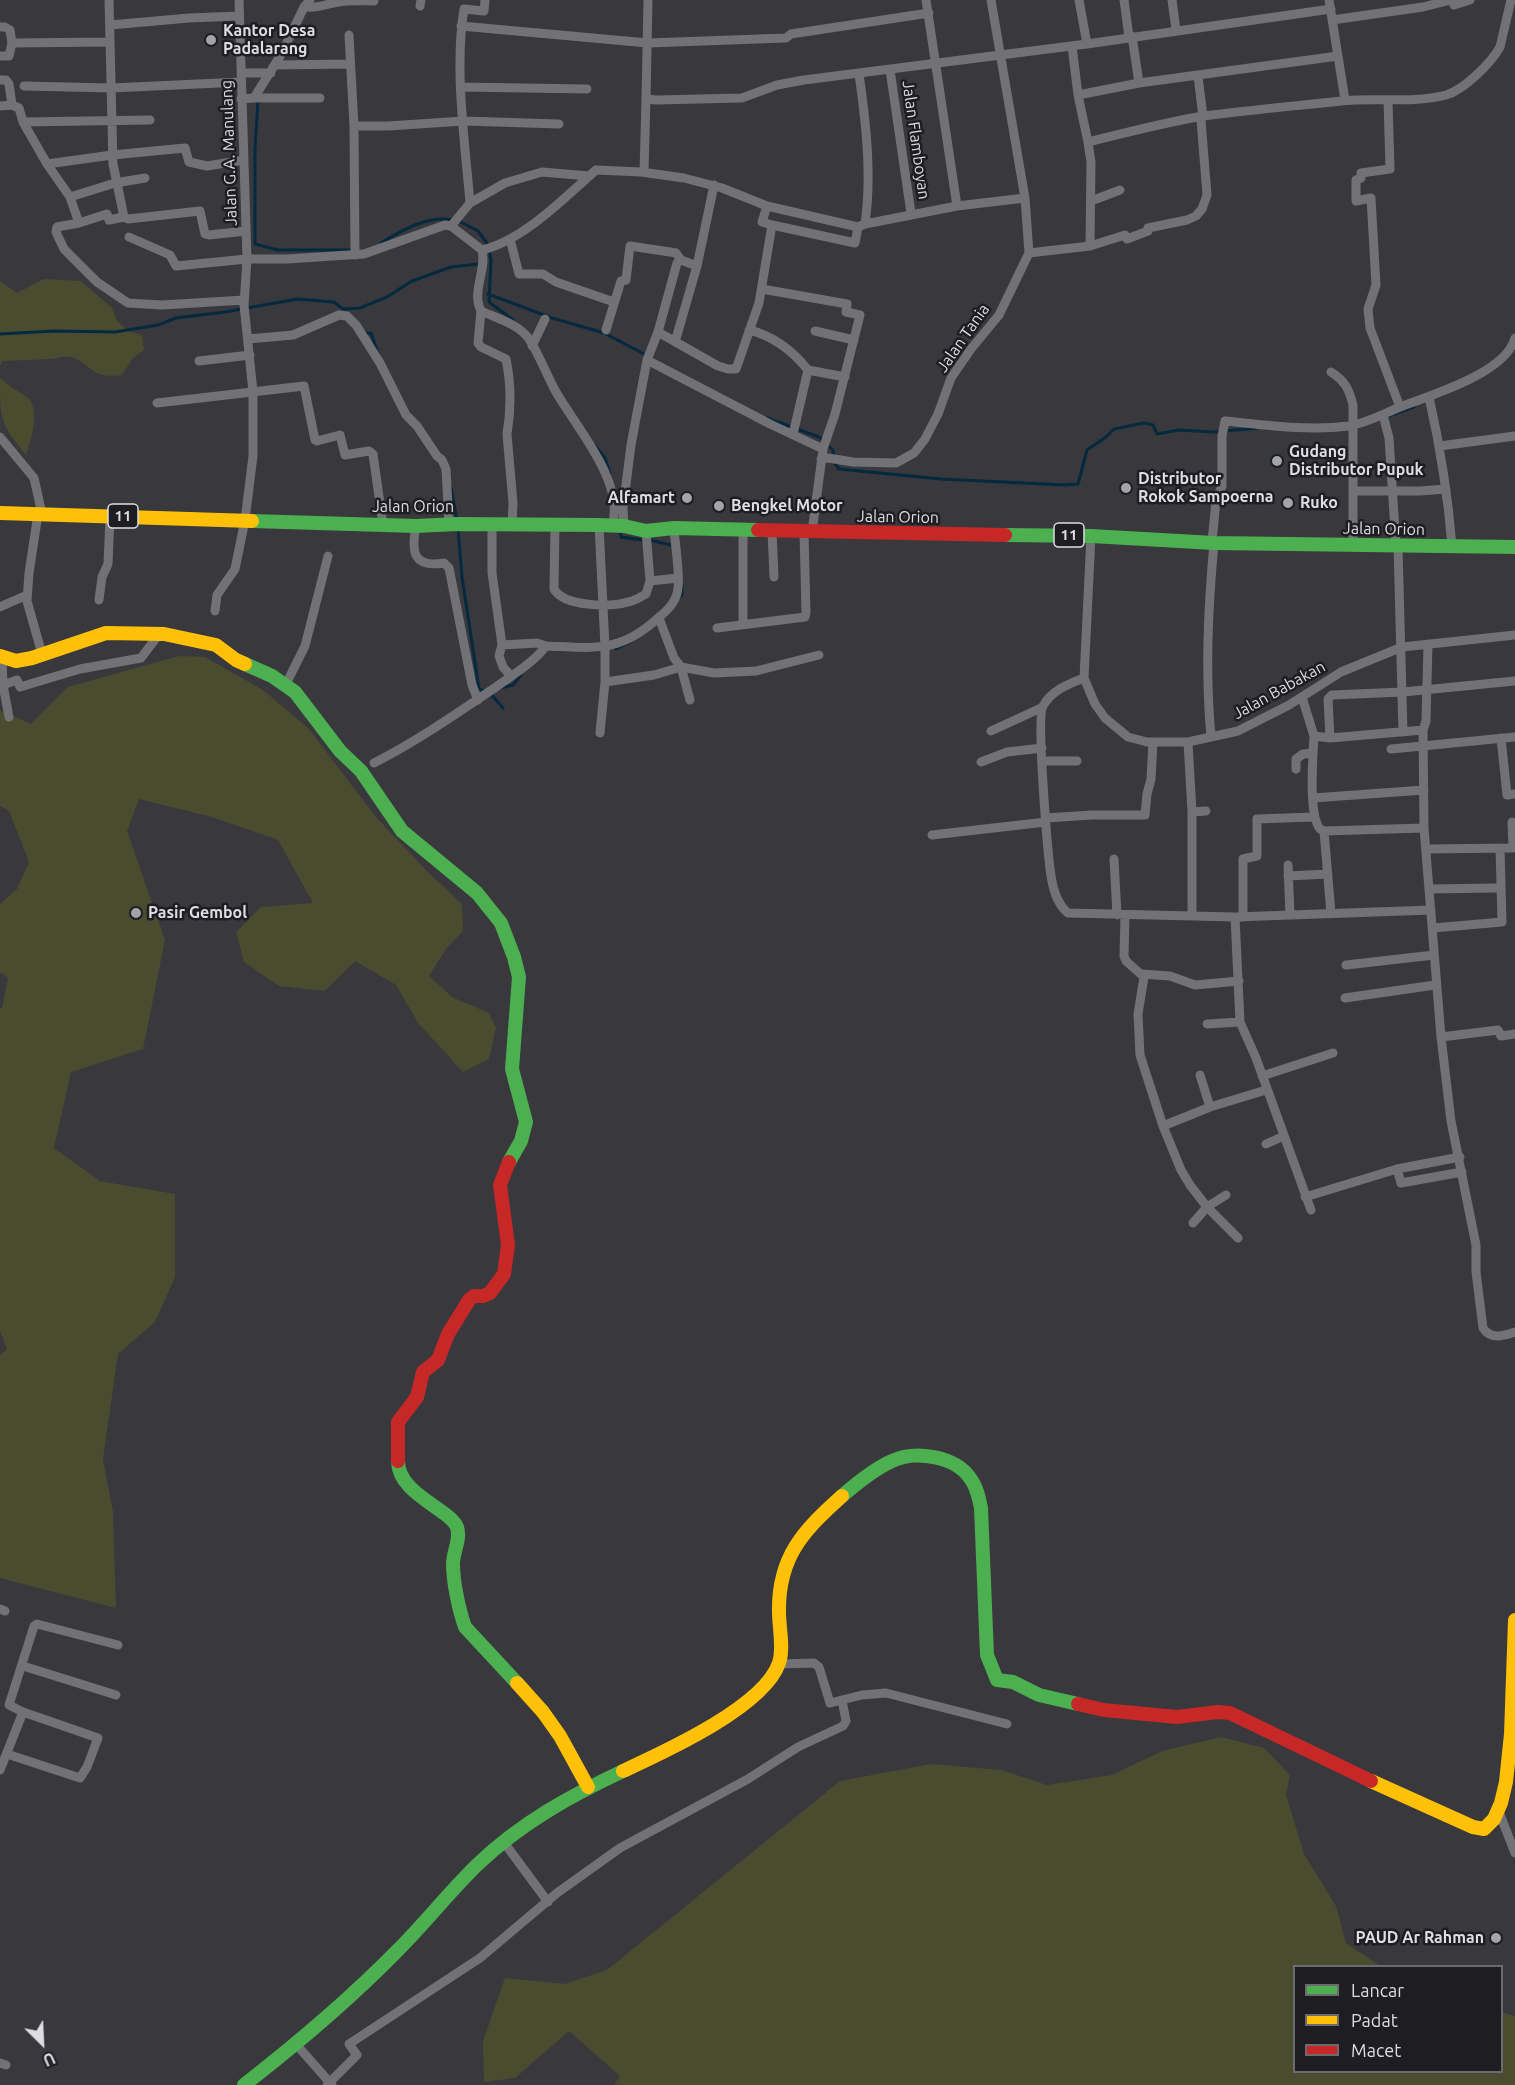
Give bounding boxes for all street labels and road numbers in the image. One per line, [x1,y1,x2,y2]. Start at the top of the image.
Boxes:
street label: Jalan Flamboyan [898,79,934,201]
street label: Jalan G.A. Manulang [217,80,241,226]
street label: Jalan Tania [932,300,994,376]
street label: Jalan Orion [372,497,454,517]
road number: 11 [108,504,138,528]
street label: Jalan Orion [857,507,939,527]
street label: Jalan Orion [1343,519,1425,539]
road number: 11 [1054,523,1084,547]
street label: Jalan Babakan [1229,657,1329,723]

